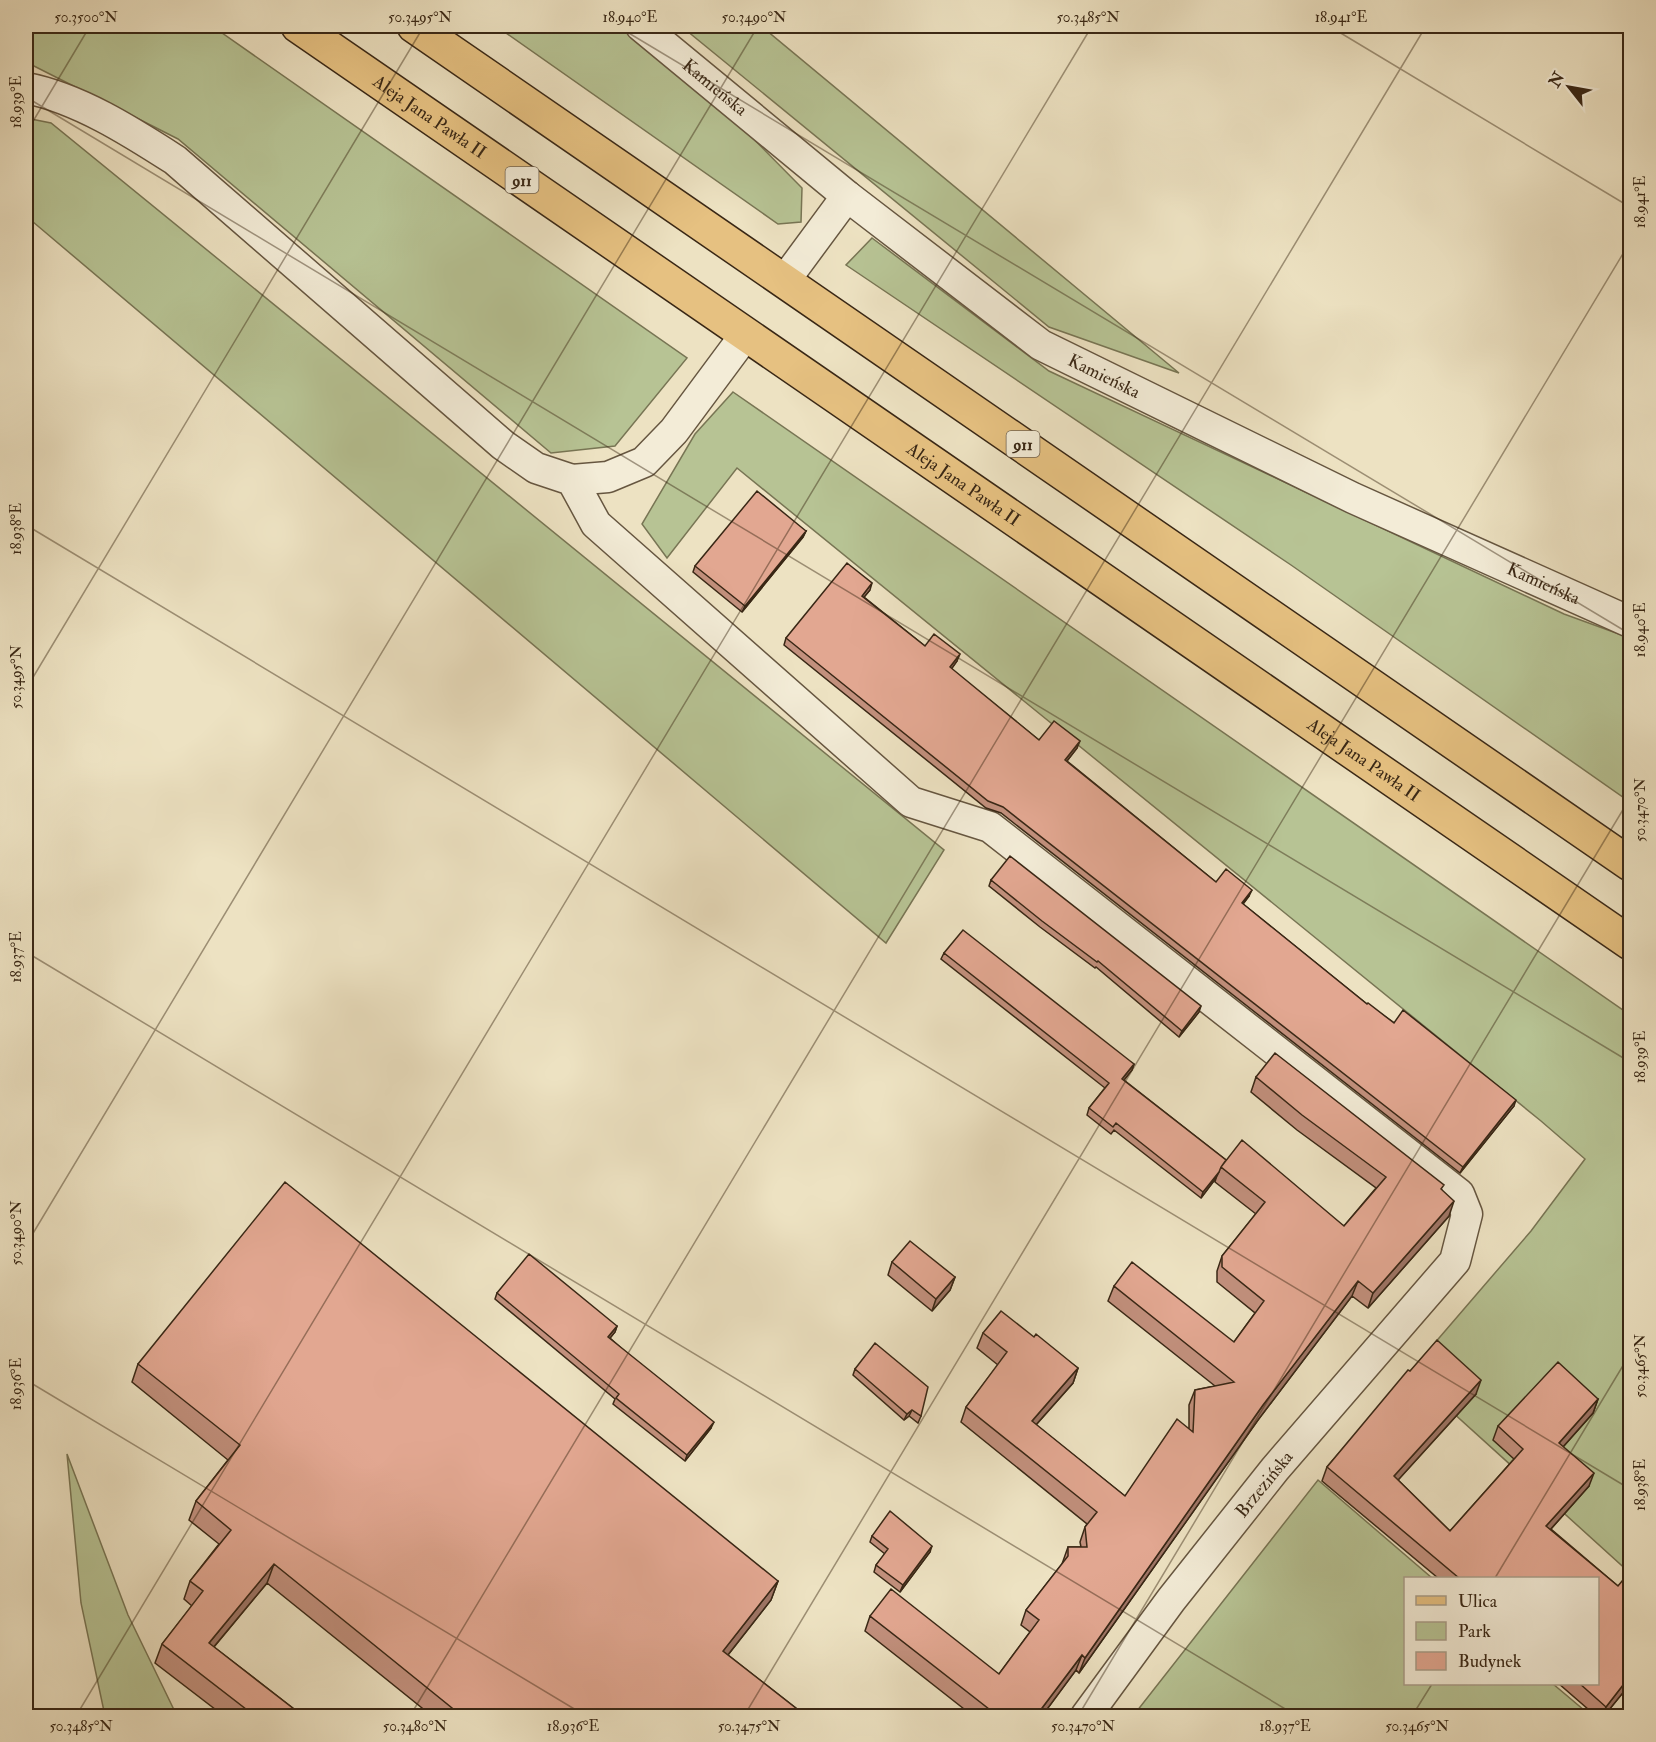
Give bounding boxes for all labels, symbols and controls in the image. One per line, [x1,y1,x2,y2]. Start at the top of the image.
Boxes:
text: 50.3500°N [54,8,118,27]
text: 50.3495°N [388,8,452,27]
text: 18.940°E [603,8,658,27]
text: 50.3490°N [722,8,787,27]
text: 50.3485°N [1056,8,1120,27]
text: 18.941°E [1315,8,1367,27]
street label: Kamieńska [678,54,752,121]
north arrow [1539,57,1599,117]
text: N [1544,68,1570,92]
street label: Aleja Jana Pawła II [368,70,491,164]
text: 18.939°E [7,76,26,128]
road number: 911 [506,167,538,193]
text: 18.941°E [1631,176,1650,228]
street label: Kamieńska [1064,349,1144,404]
road number: 911 [1006,431,1040,457]
street label: Aleja Jana Pawła II [901,437,1024,532]
text: 18.938°E [7,503,26,555]
street label: Kamieńska [1503,557,1584,610]
text: 18.940°E [1631,602,1650,657]
text: 50.3495°N [7,645,26,709]
street label: Aleja Jana Pawła II [1302,713,1425,807]
text: 50.3470°N [1631,778,1650,842]
text: 18.937°E [7,931,26,983]
text: 18.939°E [1631,1031,1650,1083]
text: 50.3490°N [7,1200,26,1265]
text: 50.3465°N [1631,1334,1650,1398]
text: 18.936°E [7,1358,26,1410]
street label: Brzezińska [1230,1446,1299,1522]
text: 18.938°E [1631,1459,1650,1511]
legend [1404,1577,1599,1685]
text: Ulica [1458,1590,1498,1613]
text: Park [1458,1620,1491,1643]
text: Budynek [1458,1650,1522,1673]
text: 50.3485°N [49,1717,113,1736]
text: 50.3480°N [383,1717,448,1736]
text: 18.936°E [547,1717,599,1736]
text: 50.3475°N [718,1717,781,1736]
text: 50.3470°N [1051,1717,1115,1736]
text: 18.937°E [1259,1717,1311,1736]
text: 50.3465°N [1385,1717,1449,1736]

